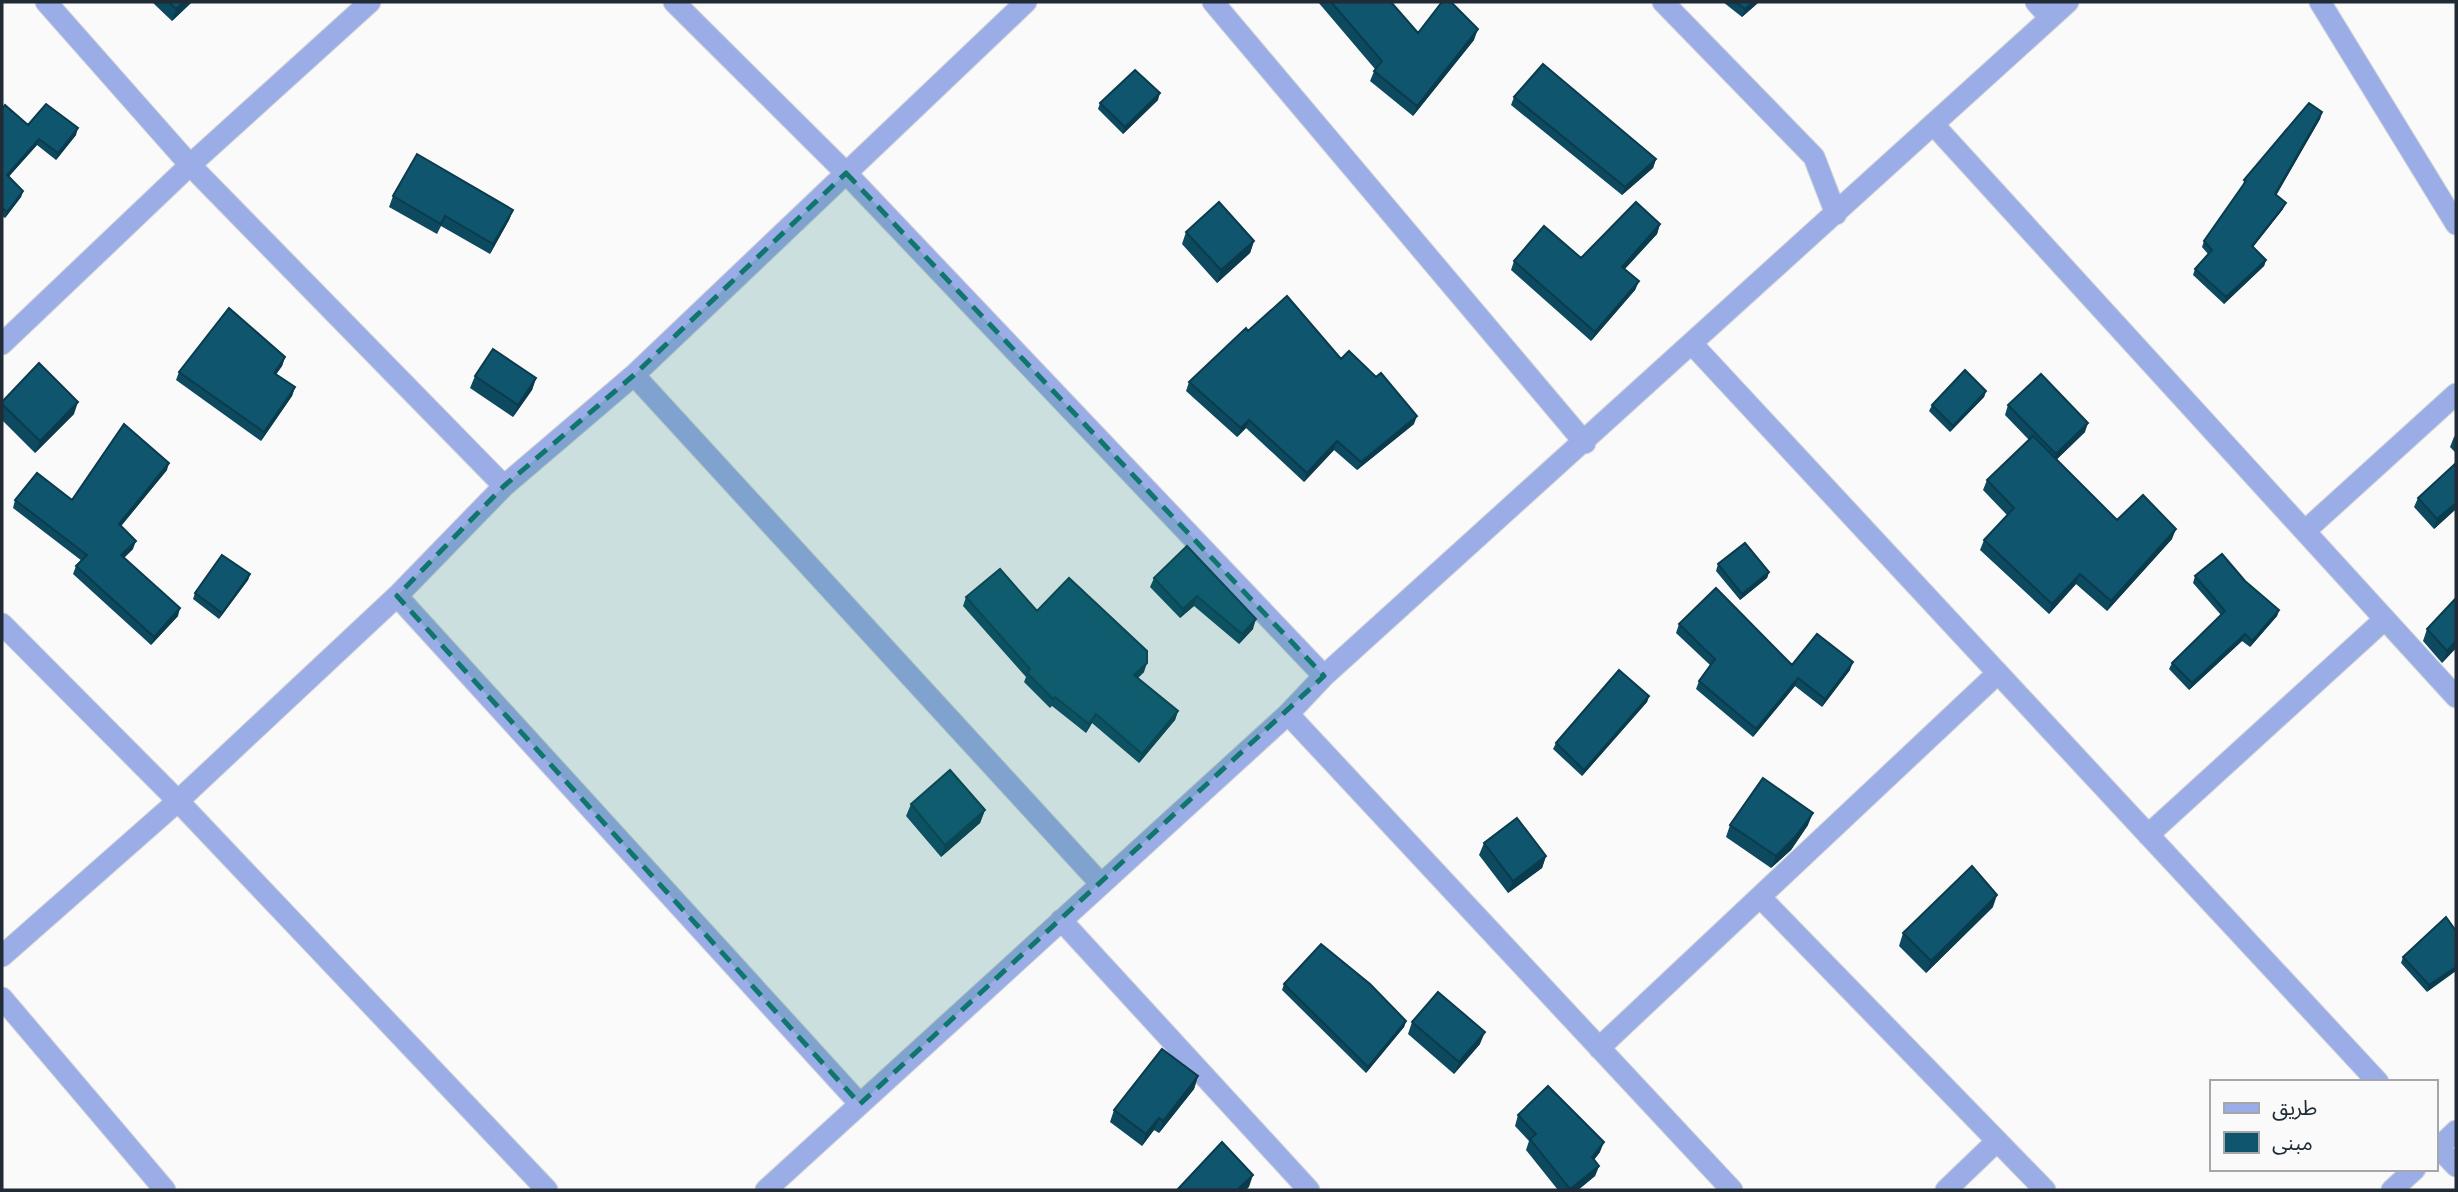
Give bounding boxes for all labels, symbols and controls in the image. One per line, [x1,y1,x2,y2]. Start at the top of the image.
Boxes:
legend [2210,1080,2437,1171]
text: طريق [2272,1094,2317,1122]
text: مبنى [2272,1129,2313,1157]

